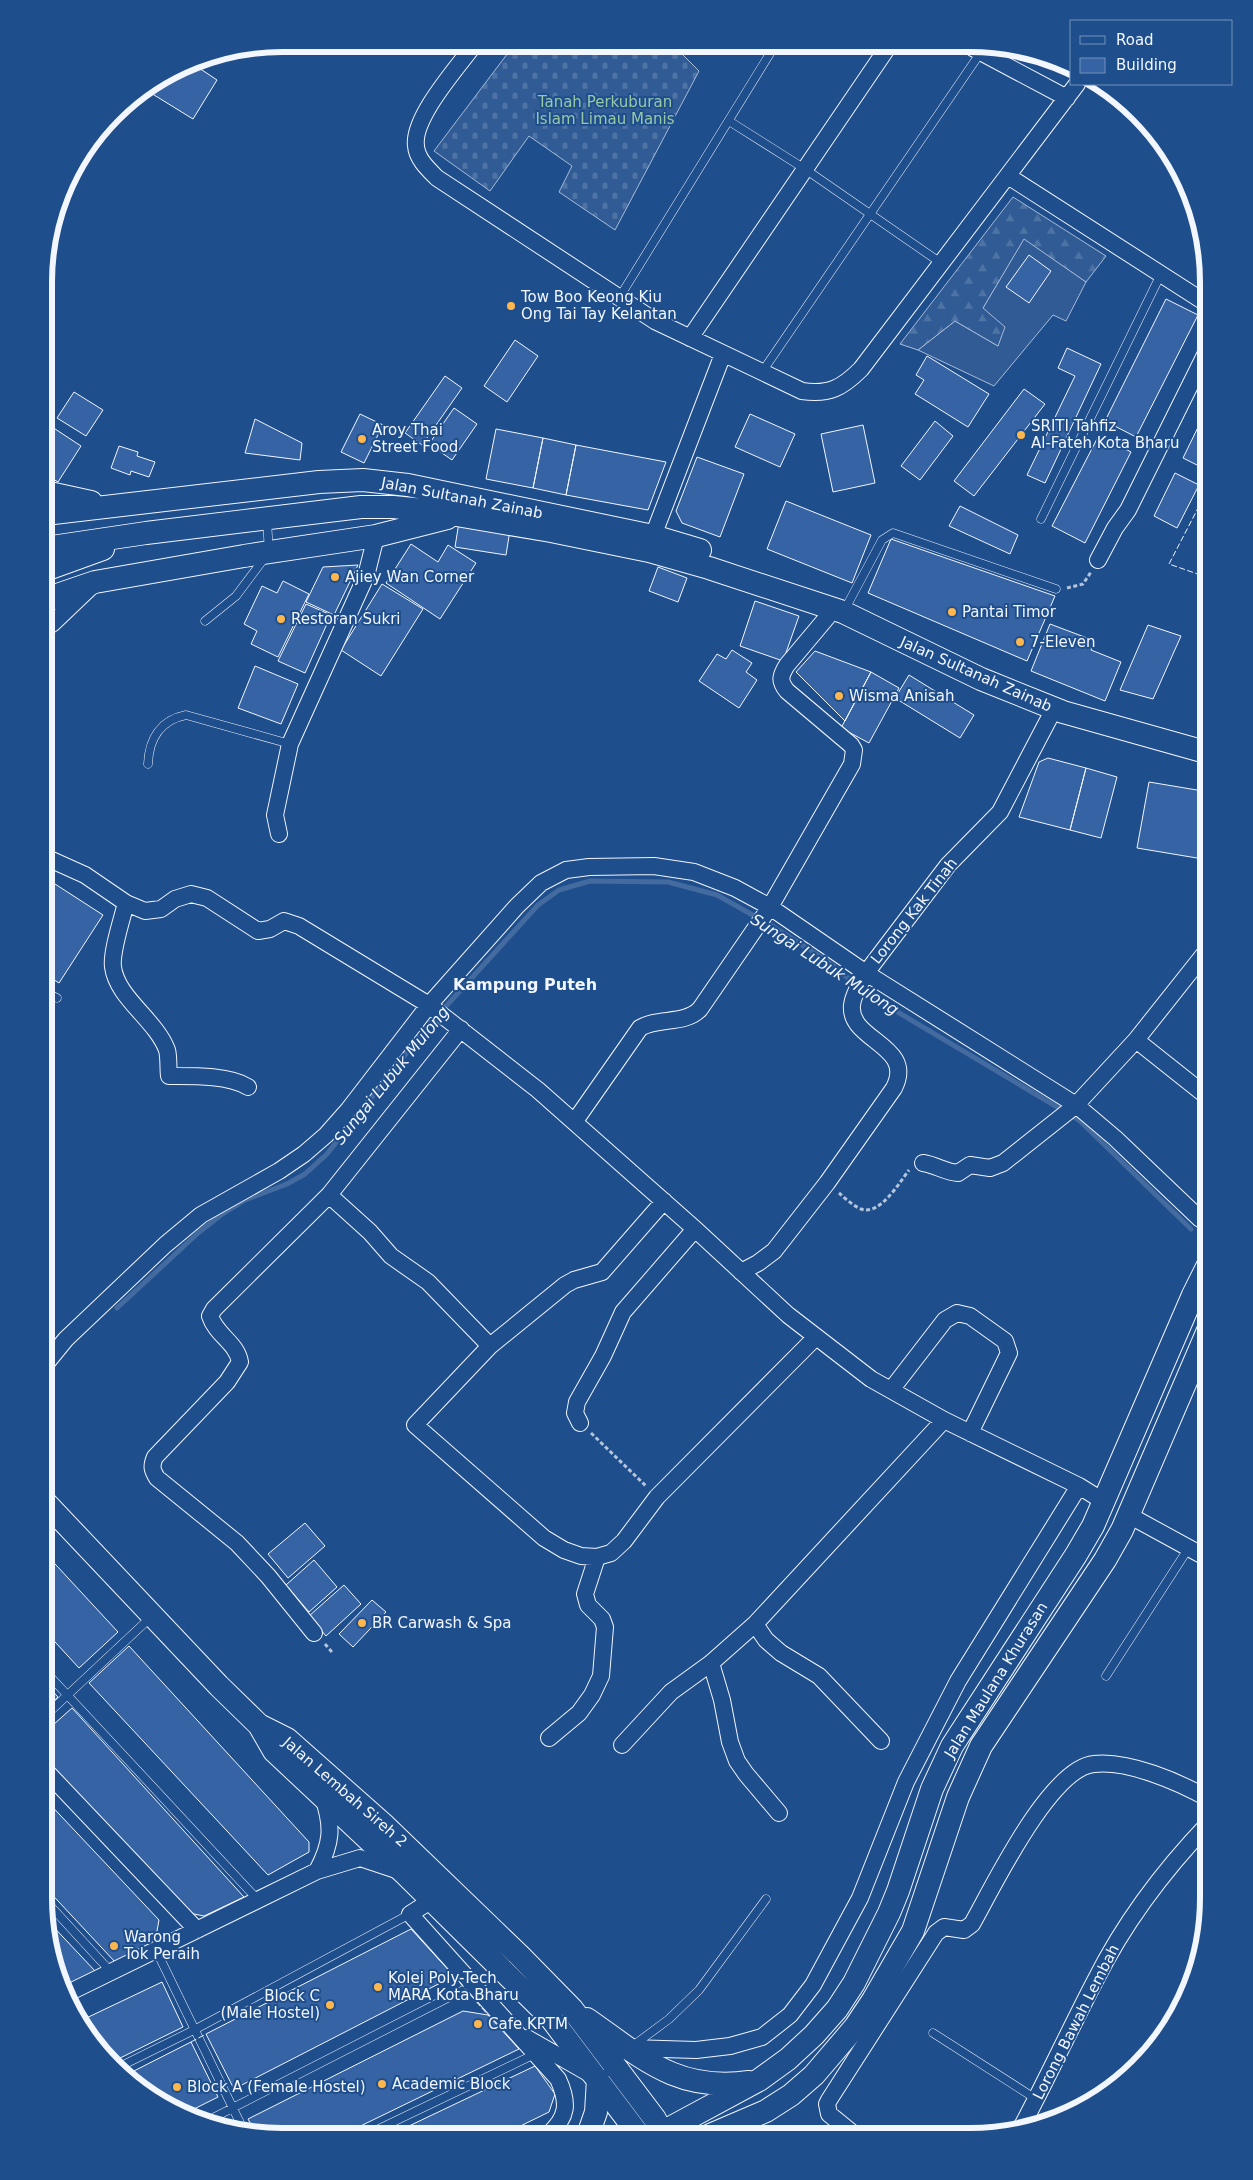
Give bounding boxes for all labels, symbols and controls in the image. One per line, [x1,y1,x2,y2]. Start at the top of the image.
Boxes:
legend [1070,20,1233,85]
text: Road [1116,31,1154,49]
text: Building [1116,56,1177,74]
park label: Tanah Perkuburan Islam Limau Manis [535,93,675,128]
place label: Tow Boo Keong Kiu Ong Tai Tay Kelantan [520,288,677,323]
marker: Tow Boo Keong Kiu Ong Tai Tay Kelantan [505,300,517,312]
place label: SRITI Tahfiz Al-Fateh Kota Bharu [1031,417,1179,452]
place label: Aroy Thai Street Food [372,421,458,456]
marker: SRITI Tahfiz Al-Fateh Kota Bharu [1015,429,1027,441]
marker: Aroy Thai Street Food [356,433,368,445]
street label: Jalan Sultanah Zainab [379,473,544,523]
place label: Ajiey Wan Corner [345,568,475,586]
marker: Ajiey Wan Corner [329,571,341,583]
place label: Pantai Timor [962,603,1057,621]
marker: Pantai Timor [946,606,958,618]
place label: Restoran Sukri [291,610,401,628]
marker: Restoran Sukri [275,613,287,625]
street label: Jalan Sultanah Zainab [896,632,1055,716]
place label: 7-Eleven [1030,633,1095,651]
marker: 7-Eleven [1014,636,1026,648]
place label: Wisma Anisah [849,687,955,705]
marker: Wisma Anisah [833,690,845,702]
street label: Lorong Kak Tinah [867,854,961,968]
water label: Sungai Lubuk Mulong [747,910,902,1019]
district label: Kampung Puteh [453,975,597,994]
water label: Sungai Lubuk Mulong [330,1002,453,1148]
street label: Jalan Maulana Khurasan [940,1599,1051,1762]
place label: BR Carwash & Spa [372,1614,512,1632]
marker: BR Carwash & Spa [356,1617,368,1629]
street label: Jalan Lembah Sireh 2 [278,1732,411,1851]
place label: Warong Tok Peraih [123,1928,200,1963]
marker: Warong Tok Peraih [108,1940,120,1952]
street label: Lorong Bawah Lembah [1029,1942,1123,2102]
place label: Kolej Poly-Tech MARA Kota Bharu [388,1969,519,2004]
marker: Kolej Poly-Tech MARA Kota Bharu [372,1981,384,1993]
place label: Block C (Male Hostel) [220,1987,320,2022]
marker: Block C (Male Hostel) [324,1999,336,2011]
place label: Cafe KPTM [488,2015,568,2033]
marker: Cafe KPTM [472,2018,484,2030]
place label: Academic Block [392,2075,511,2093]
place label: Block A (Female Hostel) [187,2078,366,2096]
marker: Academic Block [376,2078,388,2090]
marker: Block A (Female Hostel) [171,2081,183,2093]

